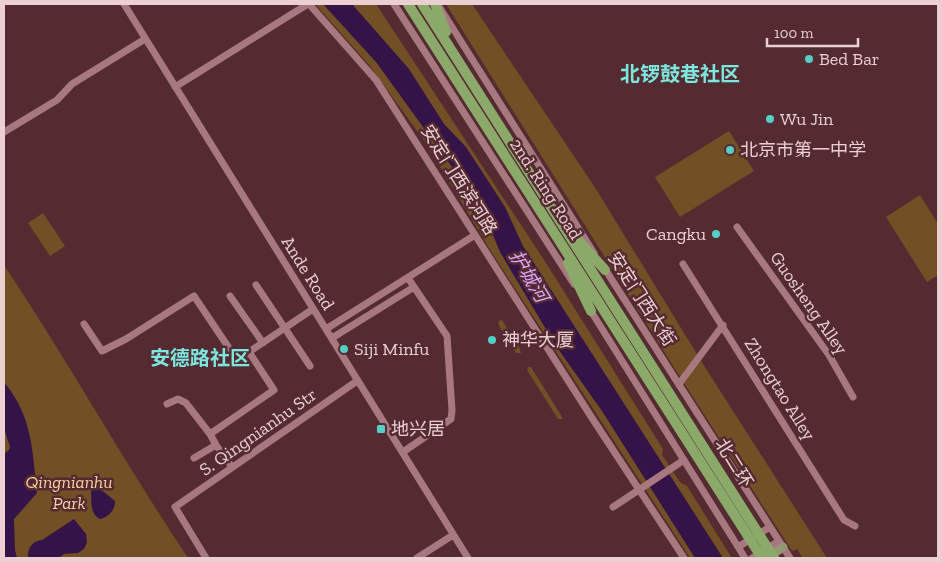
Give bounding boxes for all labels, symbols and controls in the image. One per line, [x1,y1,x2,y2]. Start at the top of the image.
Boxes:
scale bar [767,15,858,47]
text: 100 m [774,24,813,42]
place label: Bed Bar [819,48,879,70]
marker: Bed Bar [803,53,815,65]
district label: 北锣鼓巷社区 [620,62,740,86]
place label: Wu Jin [780,108,834,130]
marker: Wu Jin [764,113,776,125]
street label: 安定门西滨河路 [416,121,502,239]
street label: 2nd. Ring Road [505,134,587,244]
place label: 北京市第一中学 [740,139,866,161]
marker: 北京市第一中学 [724,144,736,156]
place label: Cangku [646,223,706,245]
marker: Cangku [710,228,722,240]
street label: Ande Road [277,232,339,314]
water label: 护城河 [504,246,556,310]
street label: Guosheng Alley [765,247,853,359]
street label: 安定门西大街 [603,248,681,350]
place label: 神华大厦 [502,329,574,351]
marker: 神华大厦 [486,334,498,346]
street label: Zhongtao Alley [740,334,821,445]
place label: Siji Minfu [354,338,429,360]
marker: Siji Minfu [338,343,350,355]
district label: 安德路社区 [150,346,250,370]
street label: S. Qingnianhu Str [195,383,321,481]
place label: 地兴居 [391,418,445,440]
marker: 地兴居 [375,423,387,435]
street label: 北二环 [710,434,758,492]
park label: Qingnianhu Park [25,471,113,514]

